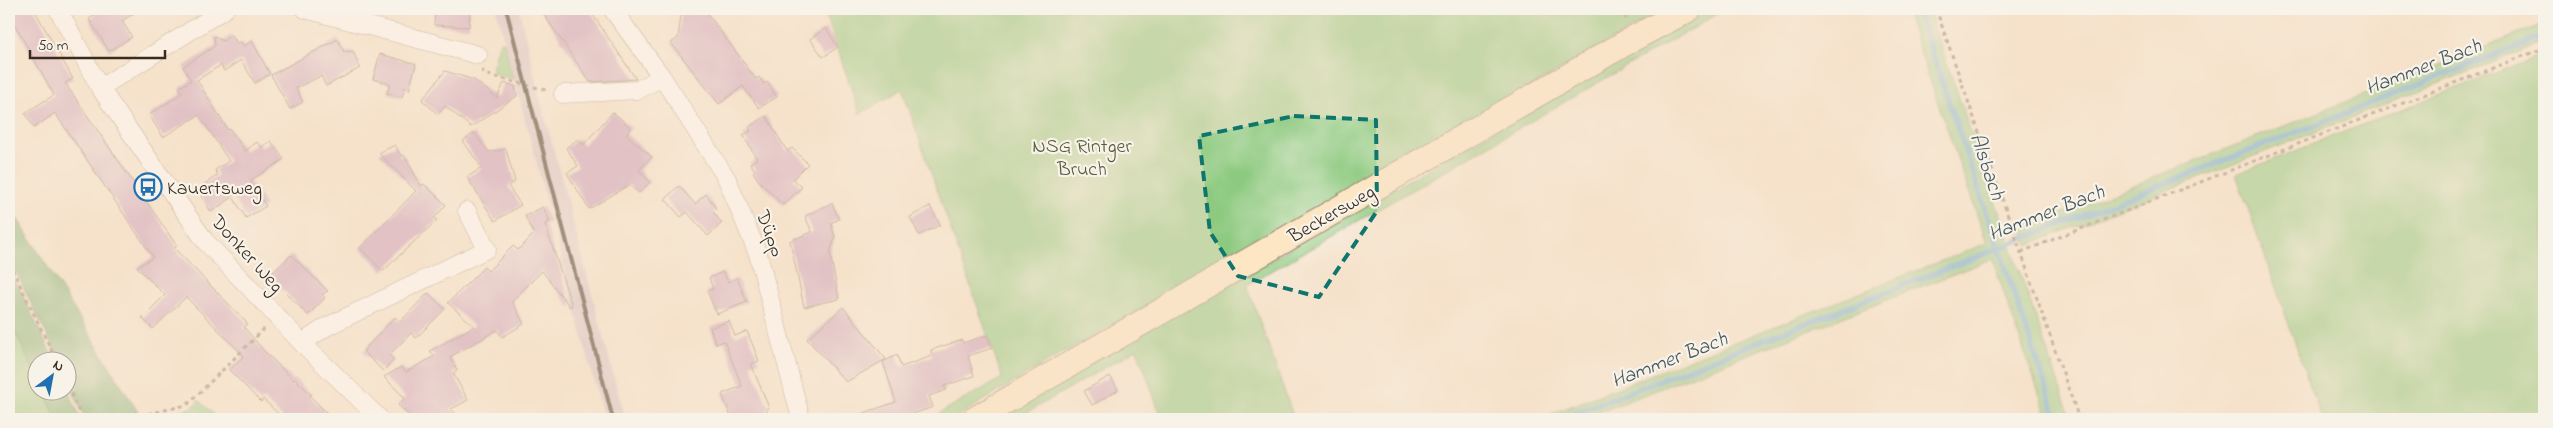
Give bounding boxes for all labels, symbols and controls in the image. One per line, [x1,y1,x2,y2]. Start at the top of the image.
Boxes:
scale bar [30,28,165,60]
water label: Hammer Bach [2361,32,2487,104]
text: 50 m [38,35,69,57]
water label: Alsbach [1961,129,2012,205]
park label: NSG Rintger Bruch [1032,133,1132,185]
bus stop icon: Kauertsweg [133,172,163,202]
place label: Kauertsweg [167,175,262,205]
street label: Beckersweg [1282,178,1382,253]
water label: Hammer Bach [1984,178,2110,250]
street label: Düpp [747,205,790,261]
street label: Donker Weg [201,208,289,301]
water label: Hammer Bach [1607,325,1733,397]
north arrow [28,350,78,400]
text: N [49,355,68,378]

